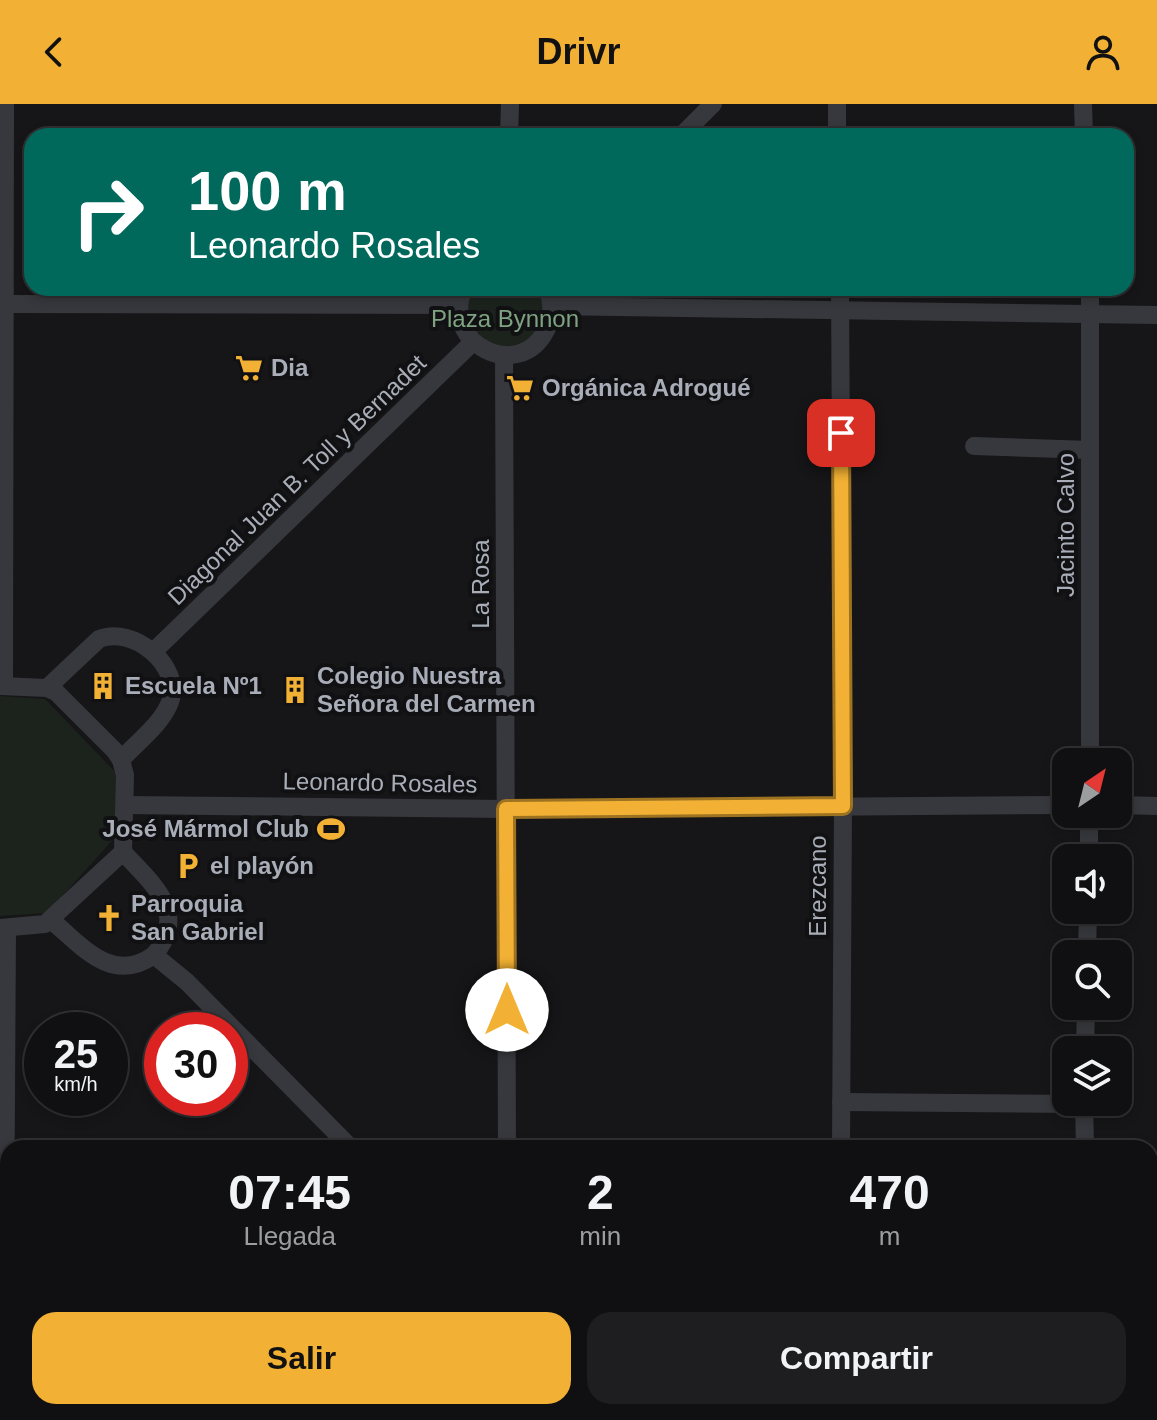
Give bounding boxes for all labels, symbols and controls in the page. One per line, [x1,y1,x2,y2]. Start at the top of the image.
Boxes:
icon: back [32,30,76,74]
icon: person [1081,30,1125,74]
text: Drivr [536,31,621,72]
text: 100 m [188,159,347,222]
icon: right [56,160,160,264]
text: Leonardo Rosales [188,225,480,266]
park label: Plaza Bynnon [431,305,579,332]
street label: Diagonal Juan B. Toll y Bernadet [162,349,431,610]
supermarket icon: Dia [234,353,264,383]
place label: Dia [271,354,309,381]
supermarket icon: Orgánica Adrogué [505,373,535,403]
place label: Orgánica Adrogué [542,374,750,401]
pin [807,399,875,467]
icon: arrive [819,411,863,455]
street label: Jacinto Calvo [1052,453,1079,597]
street label: La Rosa [467,539,494,629]
place label: Colegio Nuestra Señora del Carmen [317,662,536,717]
building icon: Escuela Nº1 [88,671,118,701]
place label: Escuela Nº1 [125,672,262,699]
building icon: Colegio Nuestra Señora del Carmen [280,675,310,705]
north arrow [1052,748,1132,828]
map controls [1052,748,1132,1116]
street label: Leonardo Rosales [282,767,478,798]
sports icon: José Mármol Club [316,814,346,844]
place label: José Mármol Club [102,815,309,842]
street label: Erezcano [804,835,831,937]
button: sound [1052,844,1132,924]
parking icon: el playón [173,851,203,881]
place label: el playón [210,852,314,879]
place label: Parroquia San Gabriel [131,890,264,945]
church icon: Parroquia San Gabriel [94,903,124,933]
button: search [1052,940,1132,1020]
position arrow [465,968,549,1052]
speed limit sign: 30 [144,1012,248,1116]
text: 25 [54,1032,98,1076]
button: layers [1052,1036,1132,1116]
text: km/h [54,1073,98,1095]
text: 07:45 [228,1166,351,1219]
text: 2 [587,1166,614,1219]
text: 470 [850,1166,930,1219]
text: Llegada [243,1221,336,1251]
text: min [579,1221,621,1251]
text: m [879,1221,900,1251]
button: Salir [32,1312,571,1404]
button: Compartir [587,1312,1126,1404]

